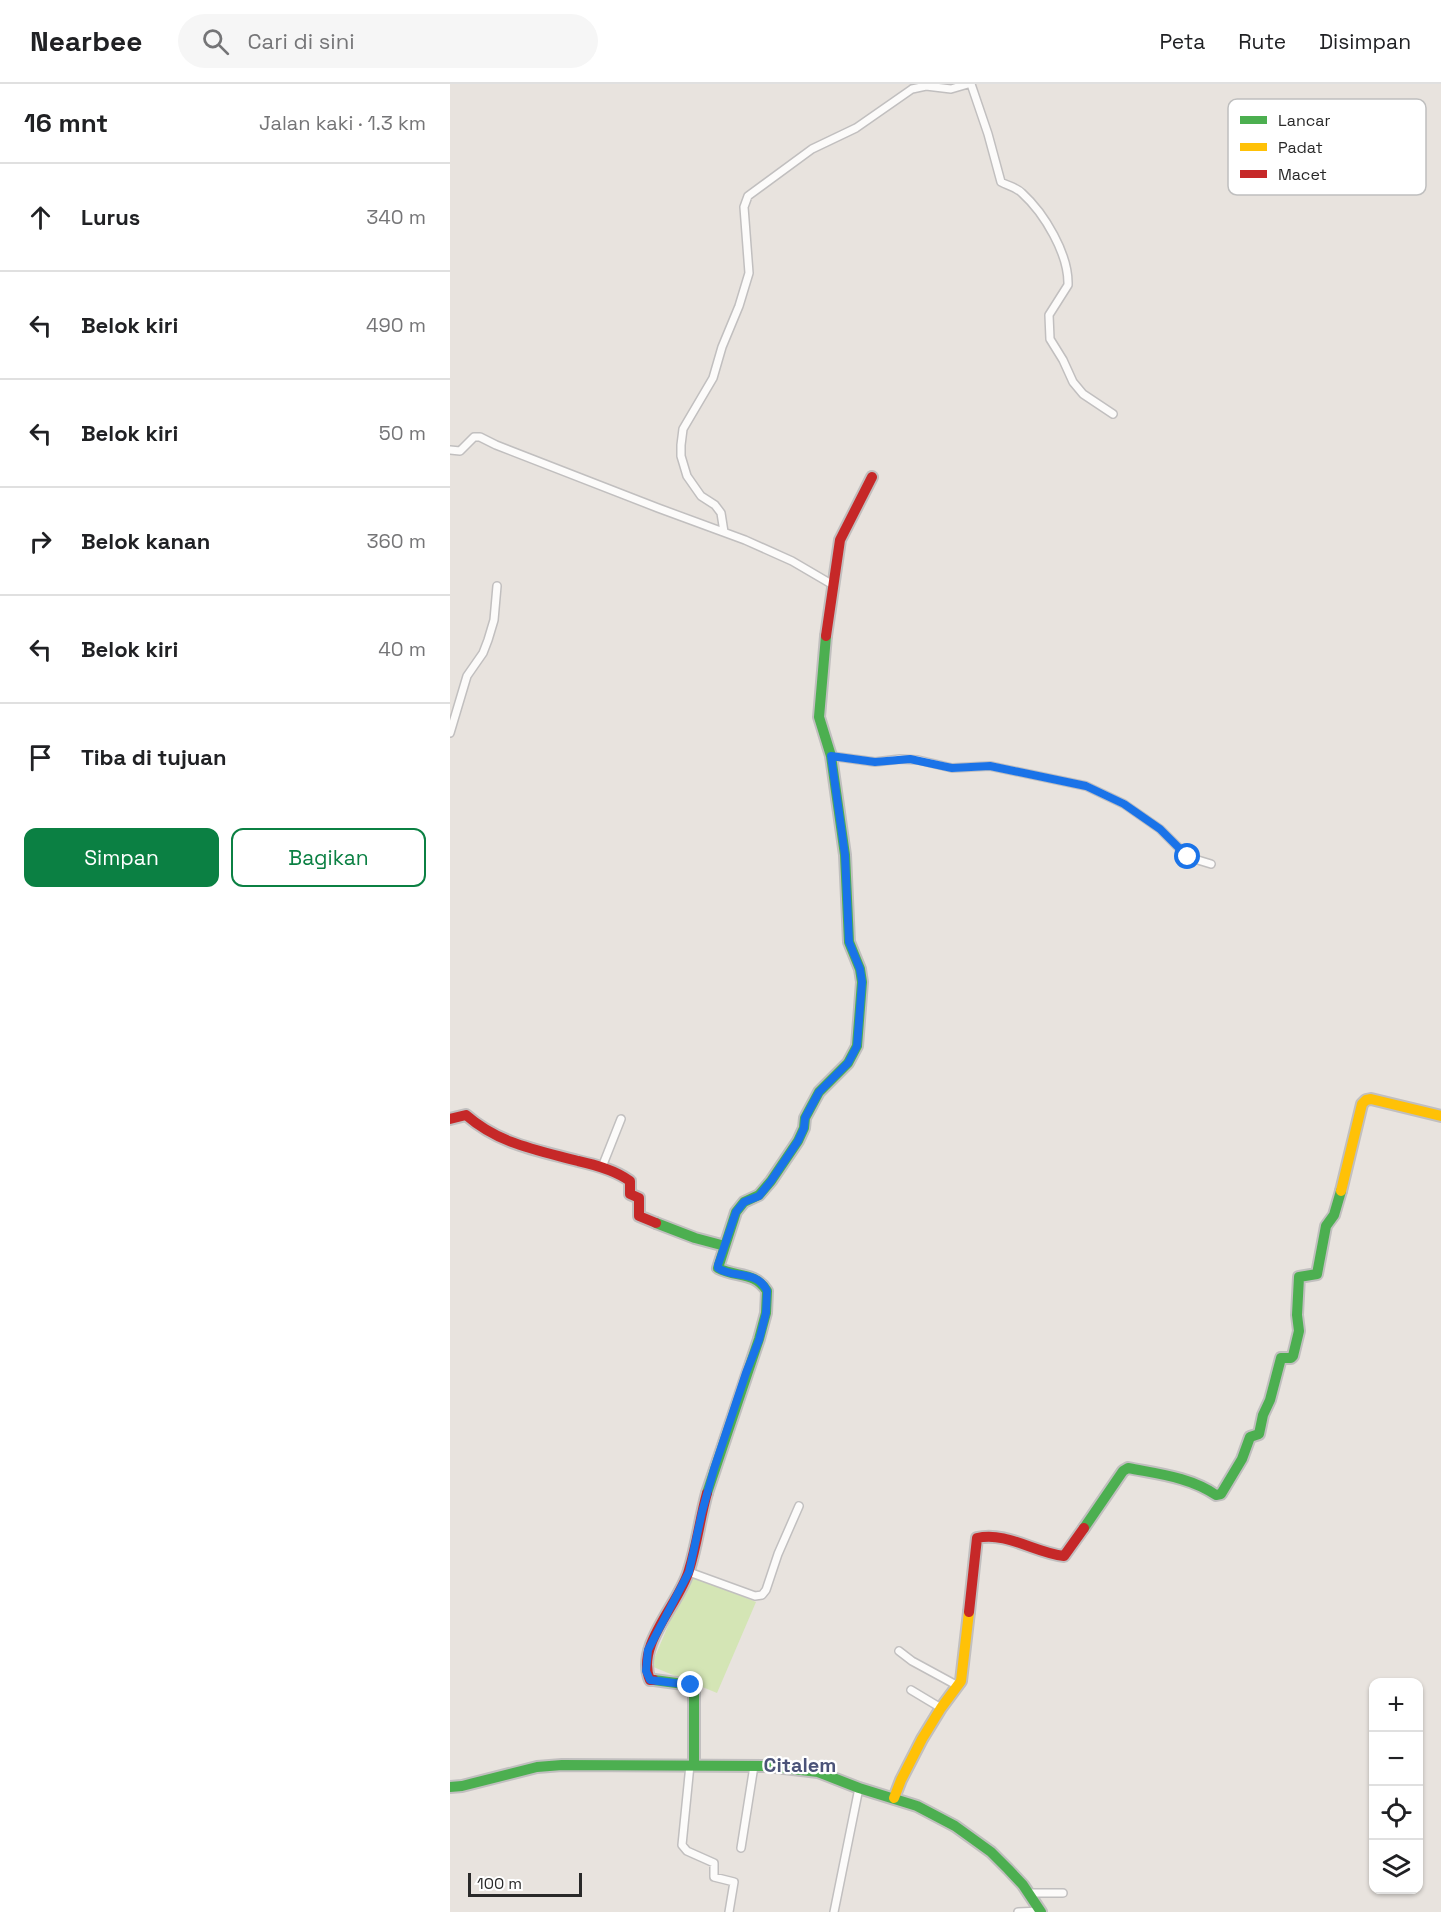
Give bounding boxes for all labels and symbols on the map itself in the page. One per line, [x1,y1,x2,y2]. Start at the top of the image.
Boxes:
legend [1228,99,1426,195]
text: Lancar [1278,110,1331,131]
text: Padat [1278,137,1323,158]
text: Macet [1278,164,1327,185]
route start [1174,843,1200,869]
route end [677,1671,703,1697]
district label: Citalem [764,1752,836,1778]
scale bar [468,1870,582,1898]

